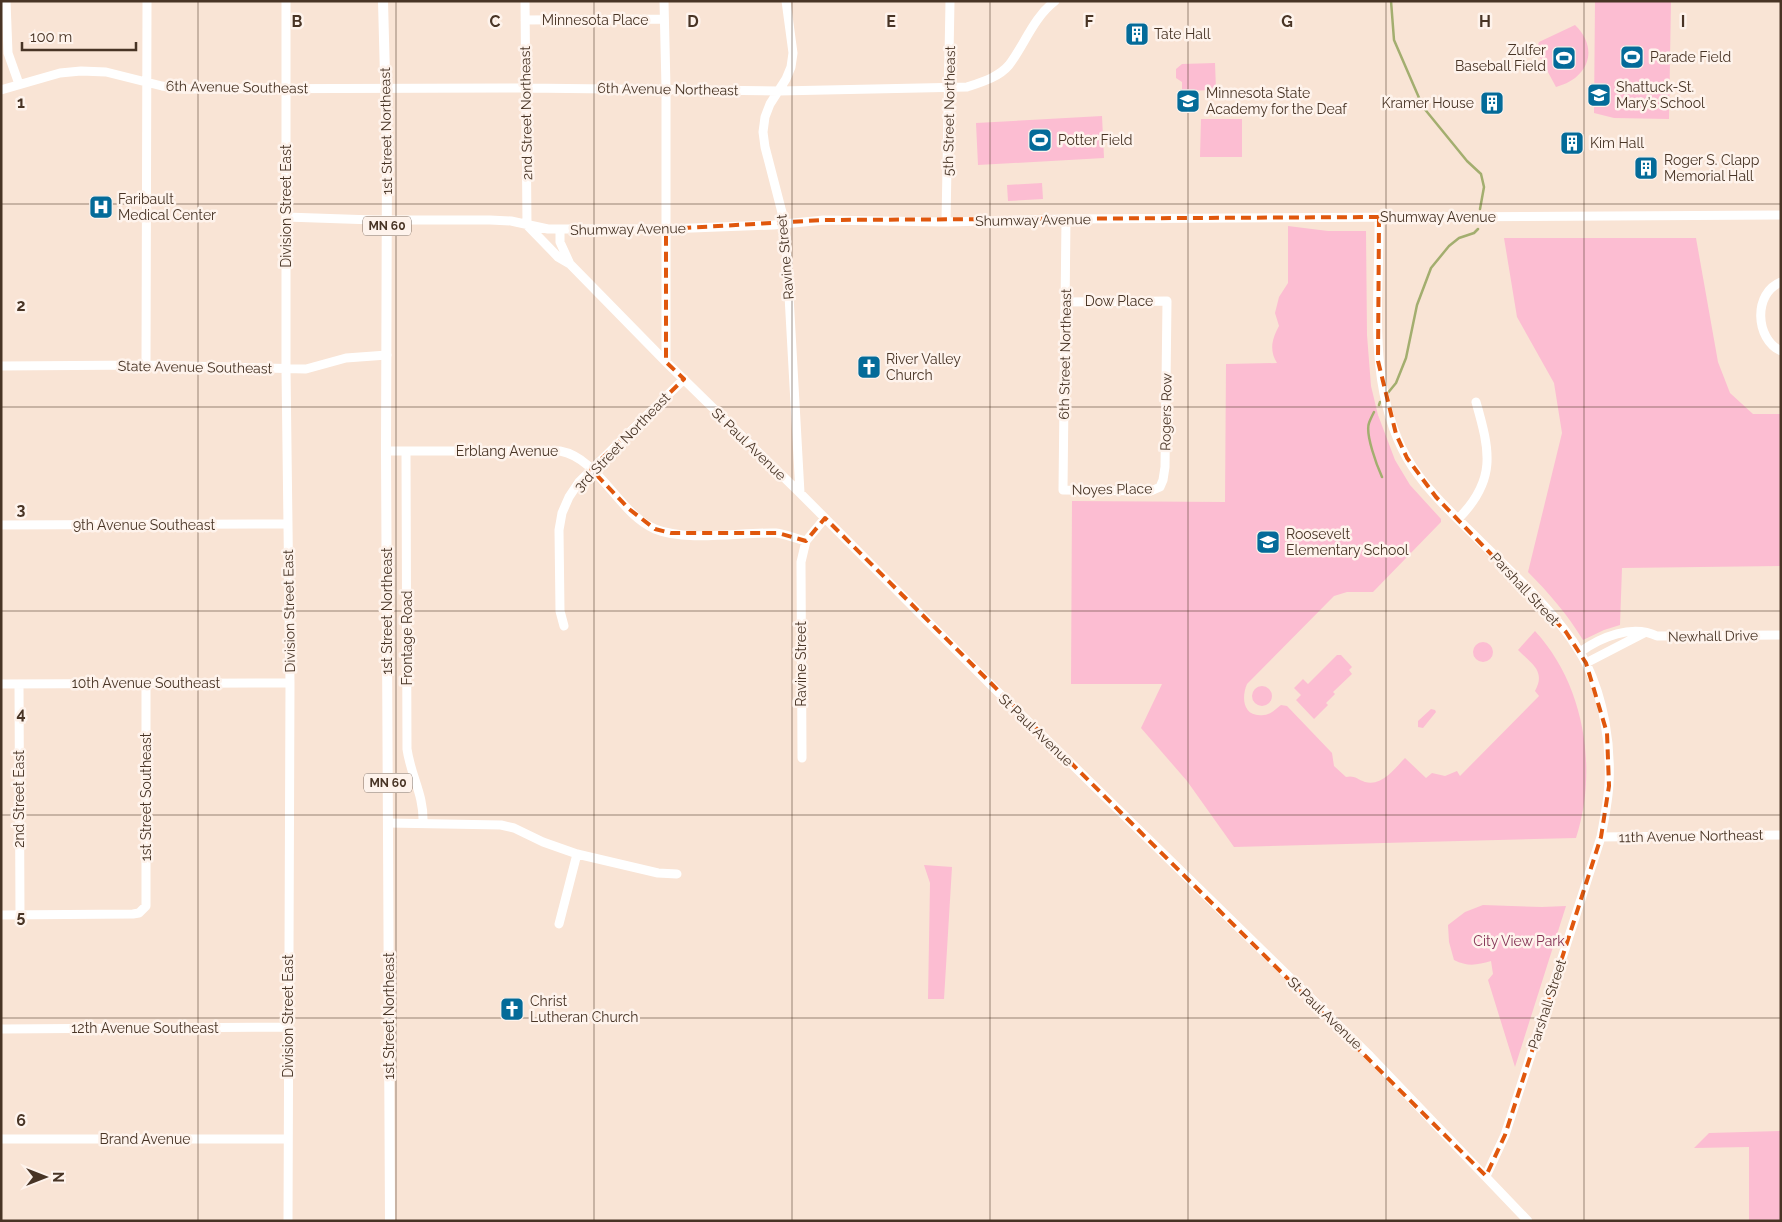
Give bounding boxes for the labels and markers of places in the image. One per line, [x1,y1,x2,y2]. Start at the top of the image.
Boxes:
building icon: Tate Hall [1124,21,1150,47]
place label: Tate Hall [1154,26,1211,42]
place label: Zulfer Baseball Field [1455,42,1546,74]
sports icon: Parade Field [1619,44,1645,70]
sports icon: Zulfer Baseball Field [1551,45,1577,71]
place label: Parade Field [1650,49,1731,65]
place label: Shattuck-St. Mary’s School [1616,79,1705,111]
school or university icon: Shattuck-St. Mary’s School [1586,82,1612,108]
place label: Minnesota State Academy for the Deaf [1206,85,1348,117]
school or university icon: Minnesota State Academy for the Deaf [1175,88,1201,114]
building icon: Kramer House [1479,90,1505,116]
place label: Kramer House [1381,95,1474,111]
sports icon: Potter Field [1027,127,1053,153]
building icon: Kim Hall [1559,130,1585,156]
place label: Potter Field [1058,132,1132,148]
place label: Kim Hall [1590,135,1644,151]
place label: Roger S. Clapp Memorial Hall [1664,152,1760,184]
building icon: Roger S. Clapp Memorial Hall [1633,155,1659,181]
place label: Faribault Medical Center [118,191,216,223]
hospital icon: Faribault Medical Center [88,194,114,220]
place label: River Valley Church [886,351,961,383]
church icon: River Valley Church [856,354,882,380]
place label: Roosevelt Elementary School [1286,526,1409,558]
school or university icon: Roosevelt Elementary School [1255,529,1281,555]
place label: Christ Lutheran Church [530,993,638,1025]
church icon: Christ Lutheran Church [499,996,525,1022]

